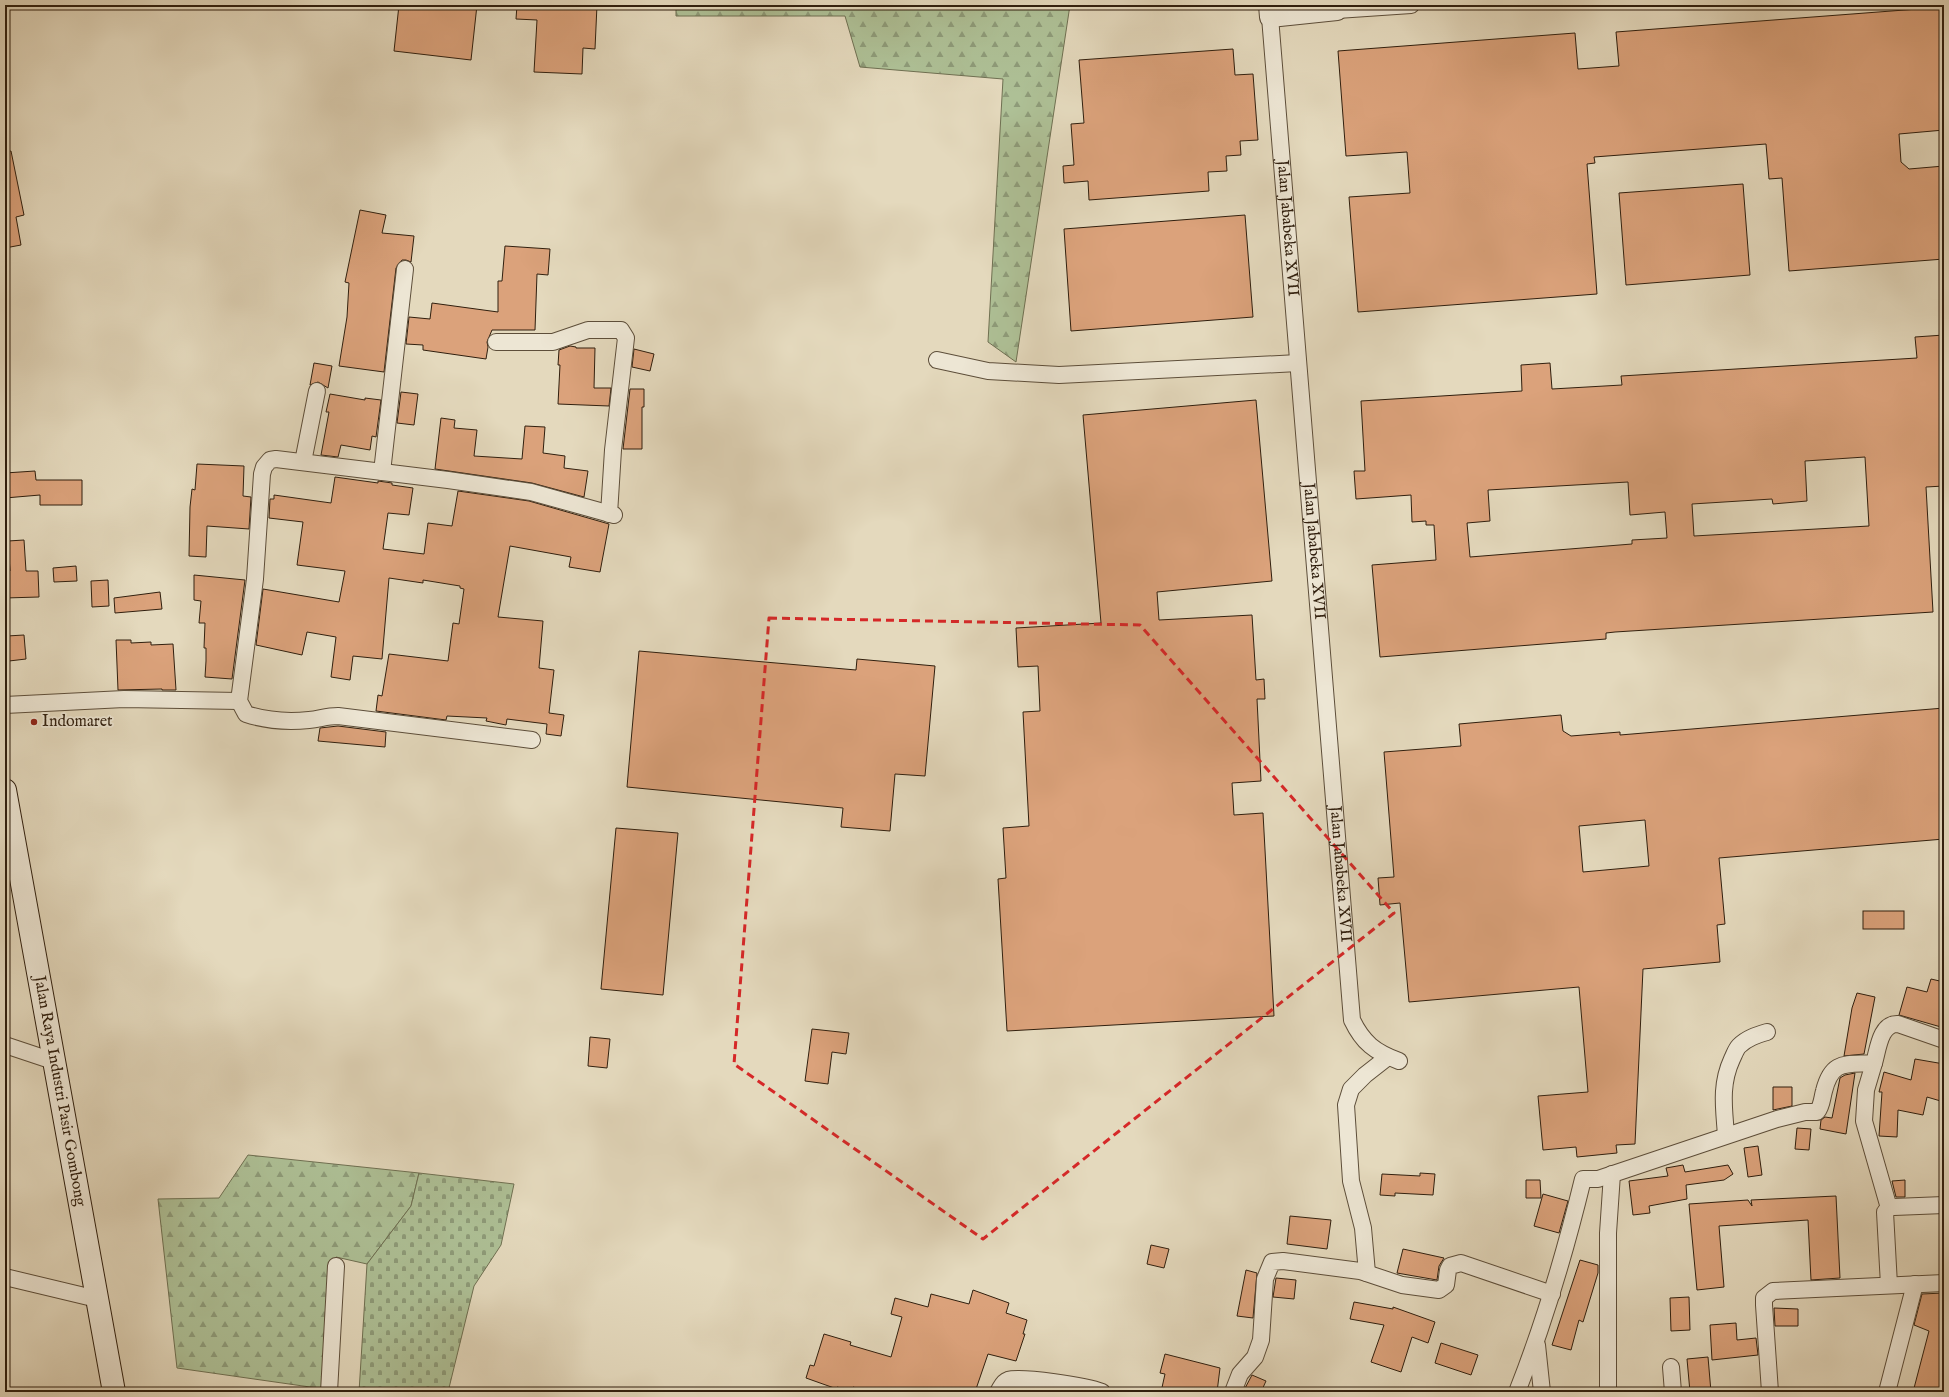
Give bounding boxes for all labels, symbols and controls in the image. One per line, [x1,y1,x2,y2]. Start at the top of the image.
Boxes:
street label: Jalan Jababeka XVII [1272,157,1303,297]
street label: Jalan Jababeka XVII [1298,480,1329,620]
place label: Indomaret [42,712,113,732]
marker: Indomaret [29,717,39,727]
street label: Jalan Jababeka XVII [1324,803,1356,943]
street label: Jalan Raya Industri Pasir Gombong [28,972,90,1208]

